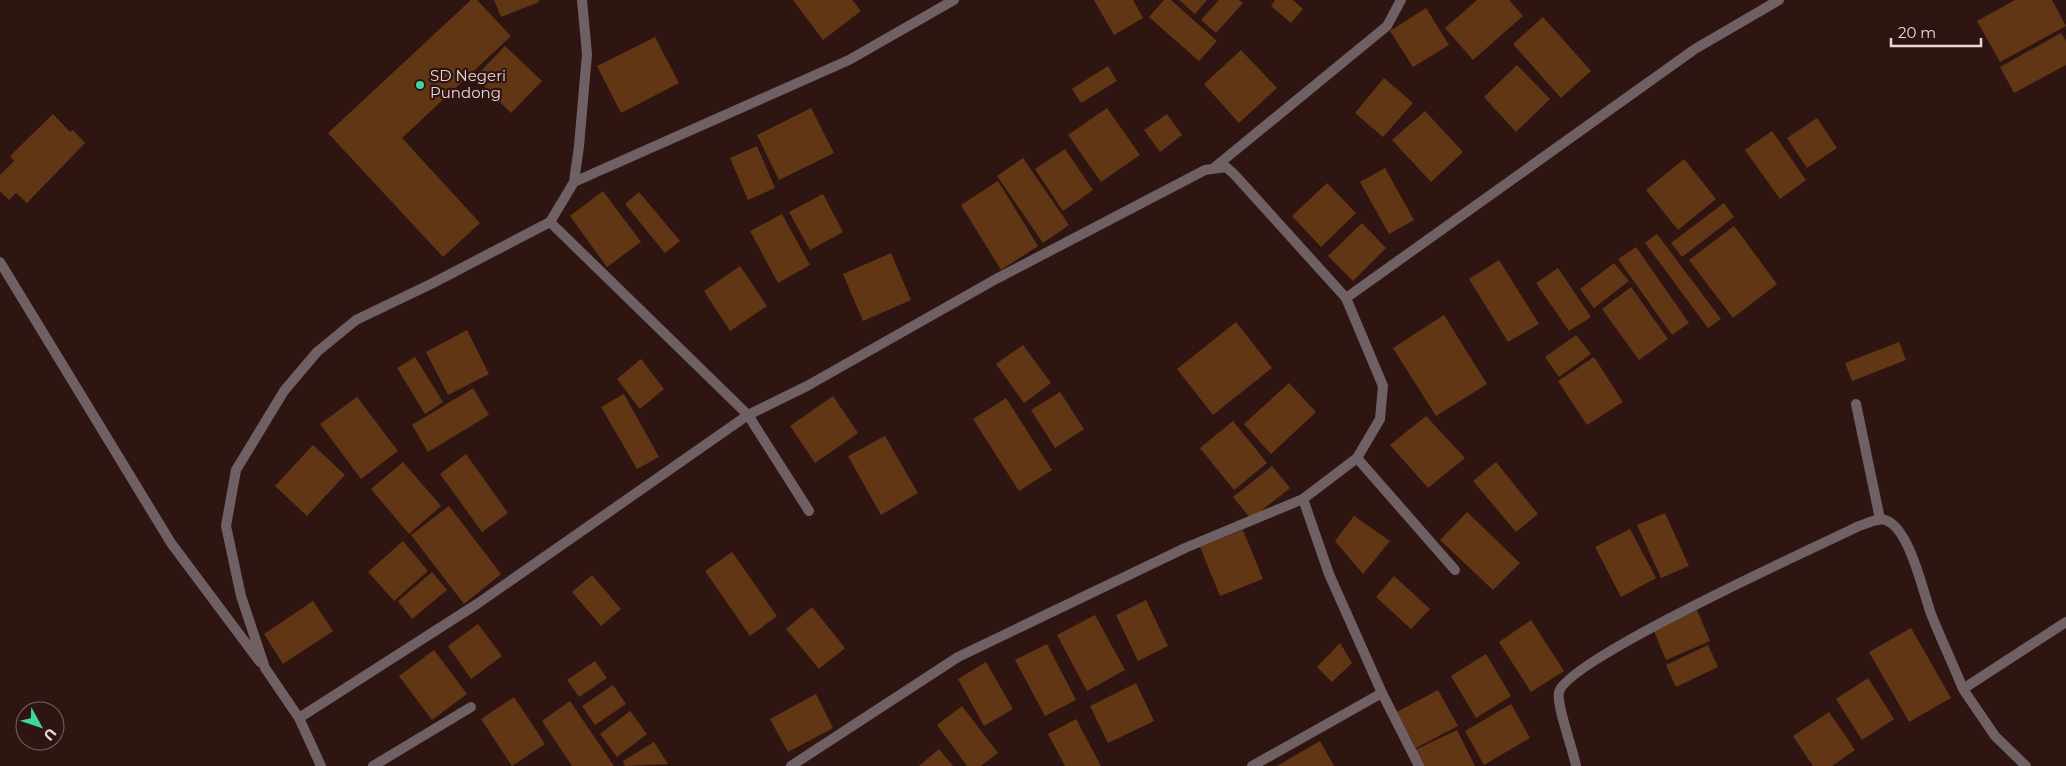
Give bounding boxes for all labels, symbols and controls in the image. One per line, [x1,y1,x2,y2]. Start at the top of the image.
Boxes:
scale bar [1891,15,1981,47]
text: 20 m [1898,23,1936,42]
place label: SD Negeri Pundong [430,66,506,102]
marker: SD Negeri Pundong [414,79,426,91]
north arrow [15,701,65,751]
text: U [40,724,60,744]

